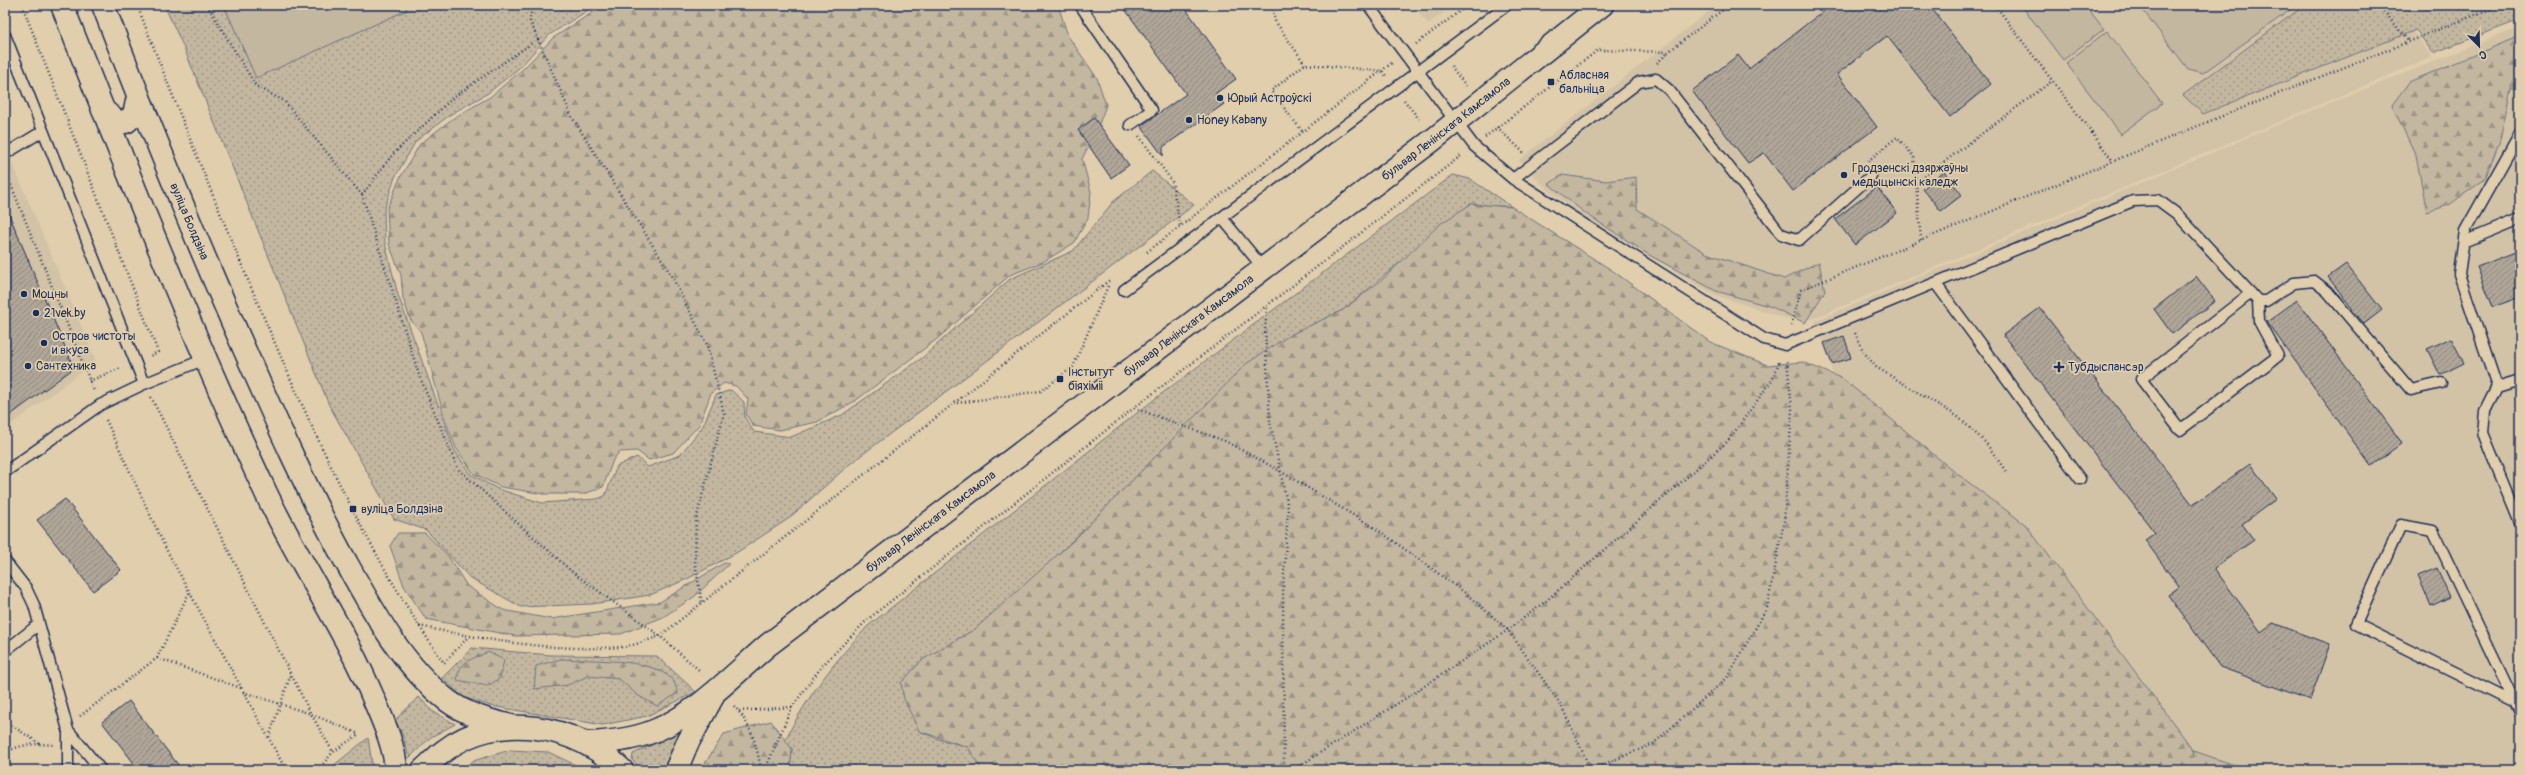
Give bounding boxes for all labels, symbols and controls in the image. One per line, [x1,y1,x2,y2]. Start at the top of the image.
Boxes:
north arrow [2459,26,2499,66]
text: С [2477,47,2488,62]
place label: Абласная бальніца [1559,68,1609,97]
street label: бульвар Ленінскага Камсамола [1379,74,1514,184]
marker: Абласная бальніца [1546,77,1556,87]
place label: Юрый Астроўскі [1228,91,1311,106]
marker: Юрый Астроўскі [1215,93,1225,103]
place label: Honey Kabany [1197,113,1267,128]
marker: Honey Kabany [1184,115,1194,125]
place label: Гродзенскі дзяржаўны медыцынскі каледж [1852,161,1968,190]
marker: Гродзенскі дзяржаўны медыцынскі каледж [1839,170,1849,180]
street label: вуліца Болдзіна [166,181,212,263]
street label: бульвар Ленінскага Камсамола [1121,271,1257,380]
place label: Моцны [32,287,69,302]
marker: Моцны [19,289,29,299]
place label: 21vek.by [44,306,85,321]
marker: 21vek.by [31,308,41,318]
place label: Остров чистоты и вкуса [52,329,136,358]
marker: Остров чистоты и вкуса [39,338,49,348]
place label: Сантехника [36,359,96,374]
place label: Тубдыспансэр [2068,360,2144,375]
marker: Сантехника [23,361,33,371]
marker: Тубдыспансэр [2053,361,2065,373]
place label: Інстытут біяхіміі [1068,365,1114,394]
marker: Інстытут біяхіміі [1055,374,1065,384]
street label: бульвар Ленінскага Камсамола [863,467,999,576]
place label: вуліца Болдзіна [361,502,443,517]
marker: вуліца Болдзіна [348,504,358,514]

